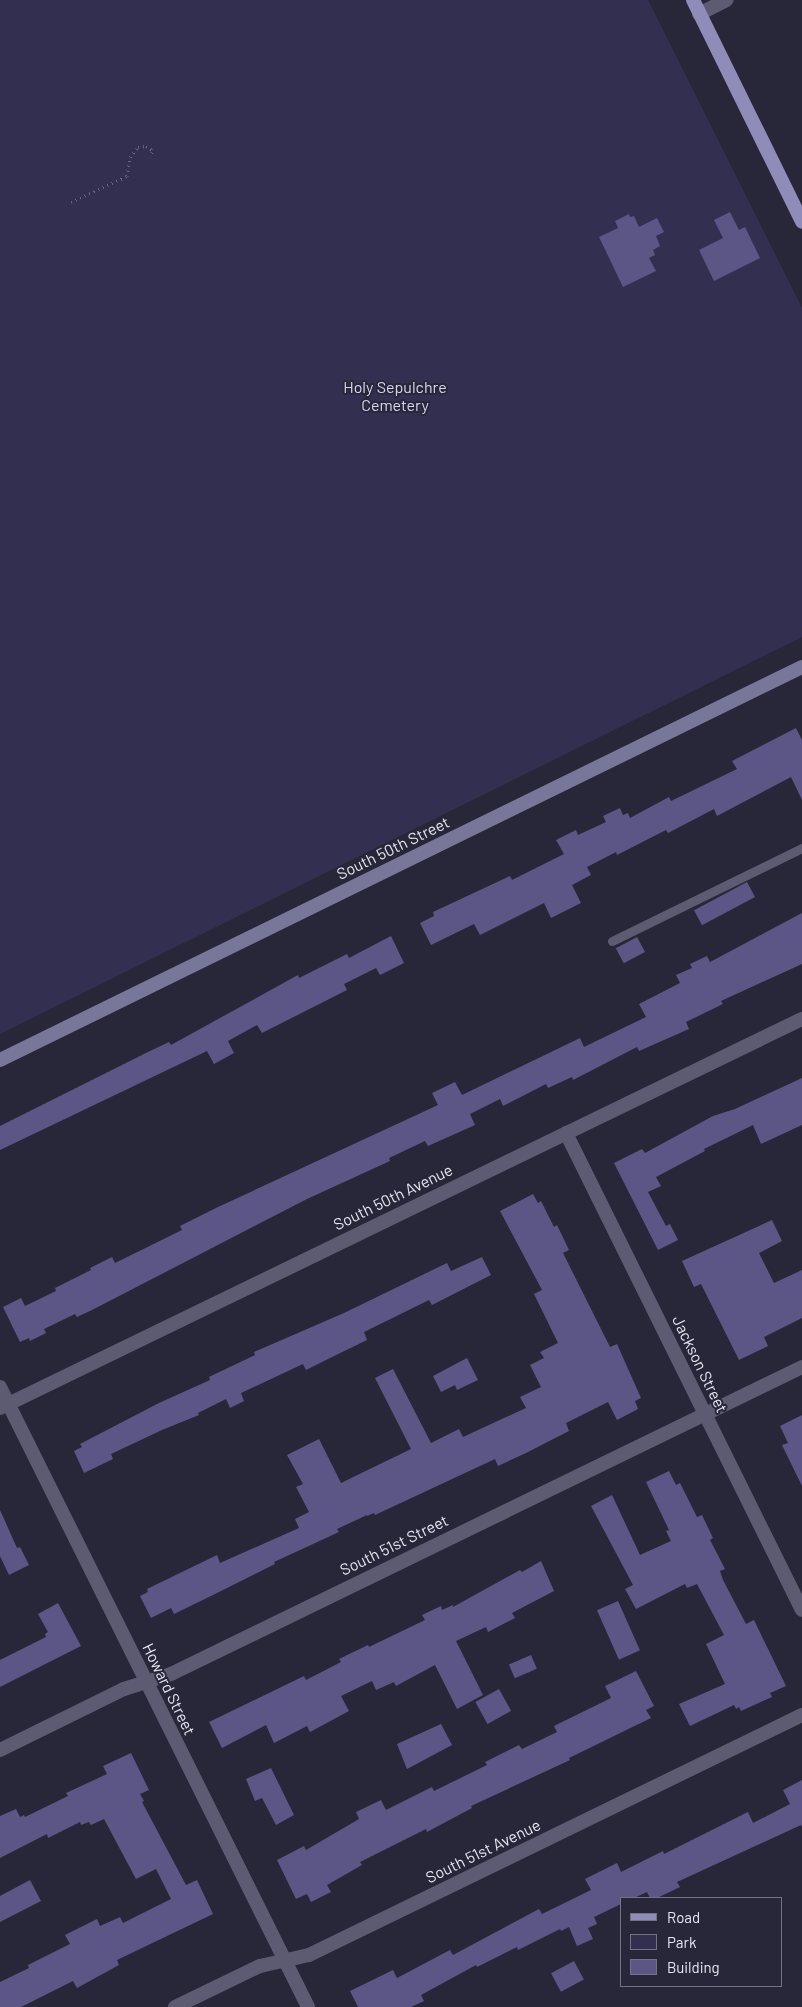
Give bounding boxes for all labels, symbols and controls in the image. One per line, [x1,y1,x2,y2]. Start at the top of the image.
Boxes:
park label: Holy Sepulchre Cemetery [343,377,447,415]
street label: South 50th Street [334,812,452,884]
street label: South 50th Avenue [330,1160,456,1234]
street label: Jackson Street [668,1312,732,1416]
street label: South 51st Street [337,1510,451,1580]
street label: Howard Street [139,1640,199,1738]
street label: South 51st Avenue [423,1815,543,1887]
legend [620,1897,782,1987]
text: Road [667,1908,700,1926]
text: Park [667,1933,696,1951]
text: Building [667,1958,720,1976]

